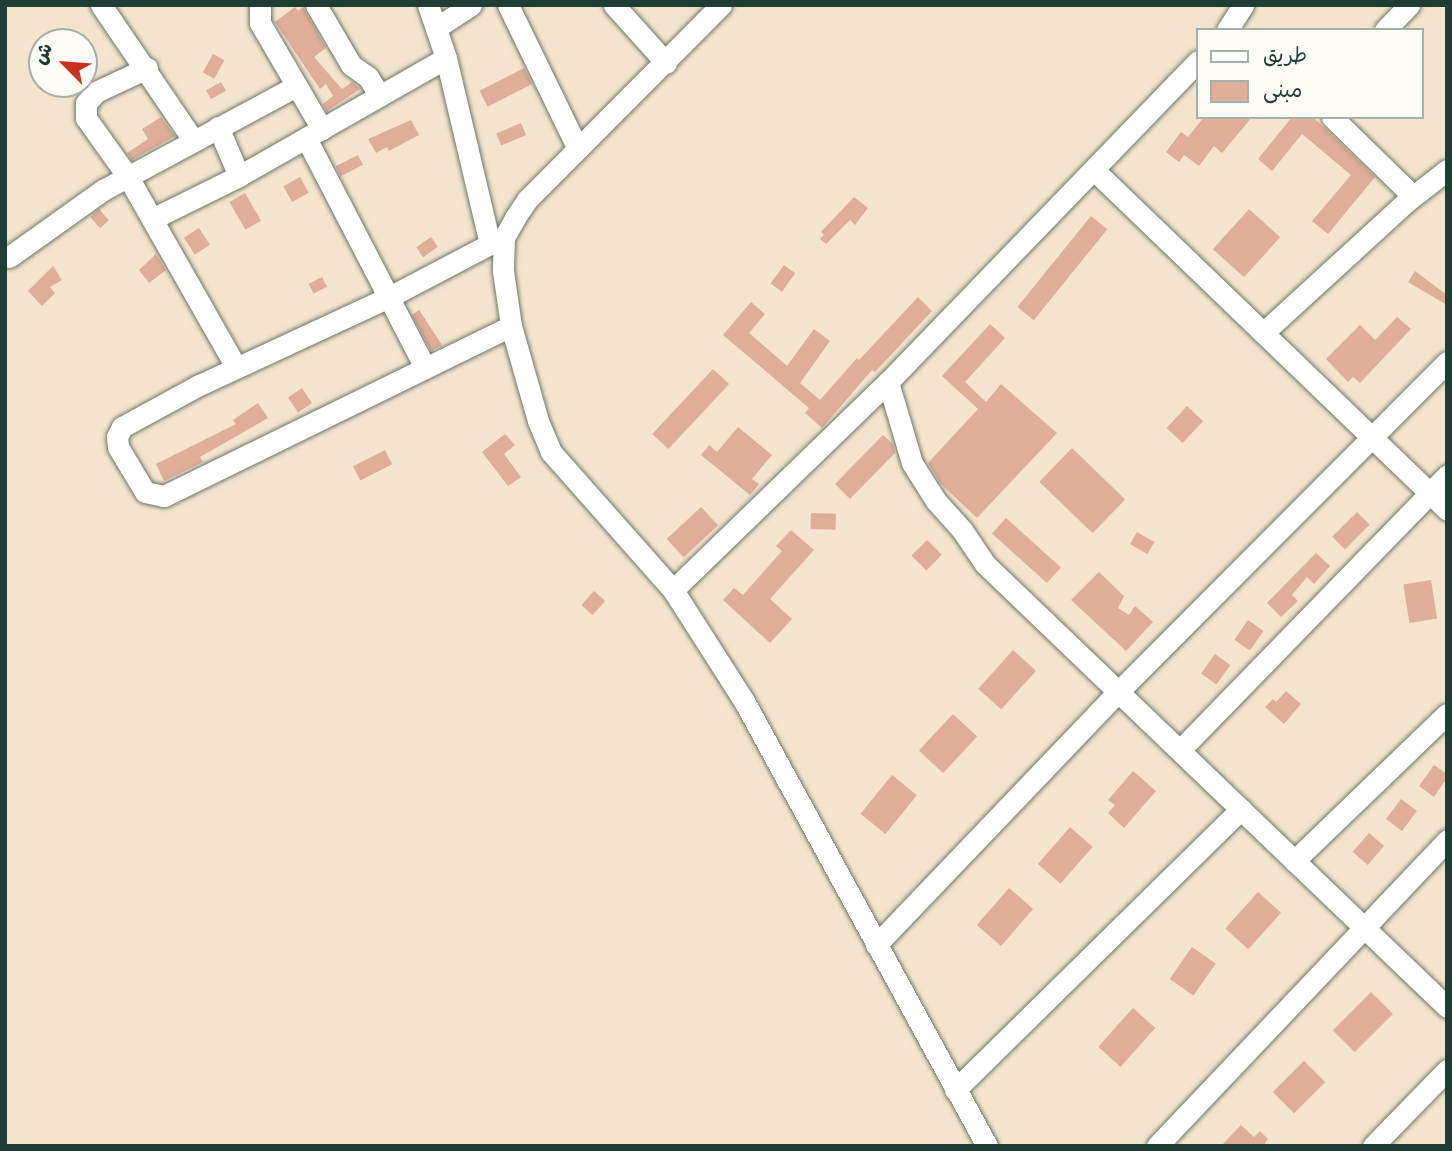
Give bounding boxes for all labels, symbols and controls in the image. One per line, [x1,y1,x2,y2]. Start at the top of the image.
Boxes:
north arrow [28,28,98,98]
legend [1196,28,1424,119]
text: ش [30,40,60,69]
text: طريق [1263,46,1307,71]
text: مبنى [1263,81,1302,106]

